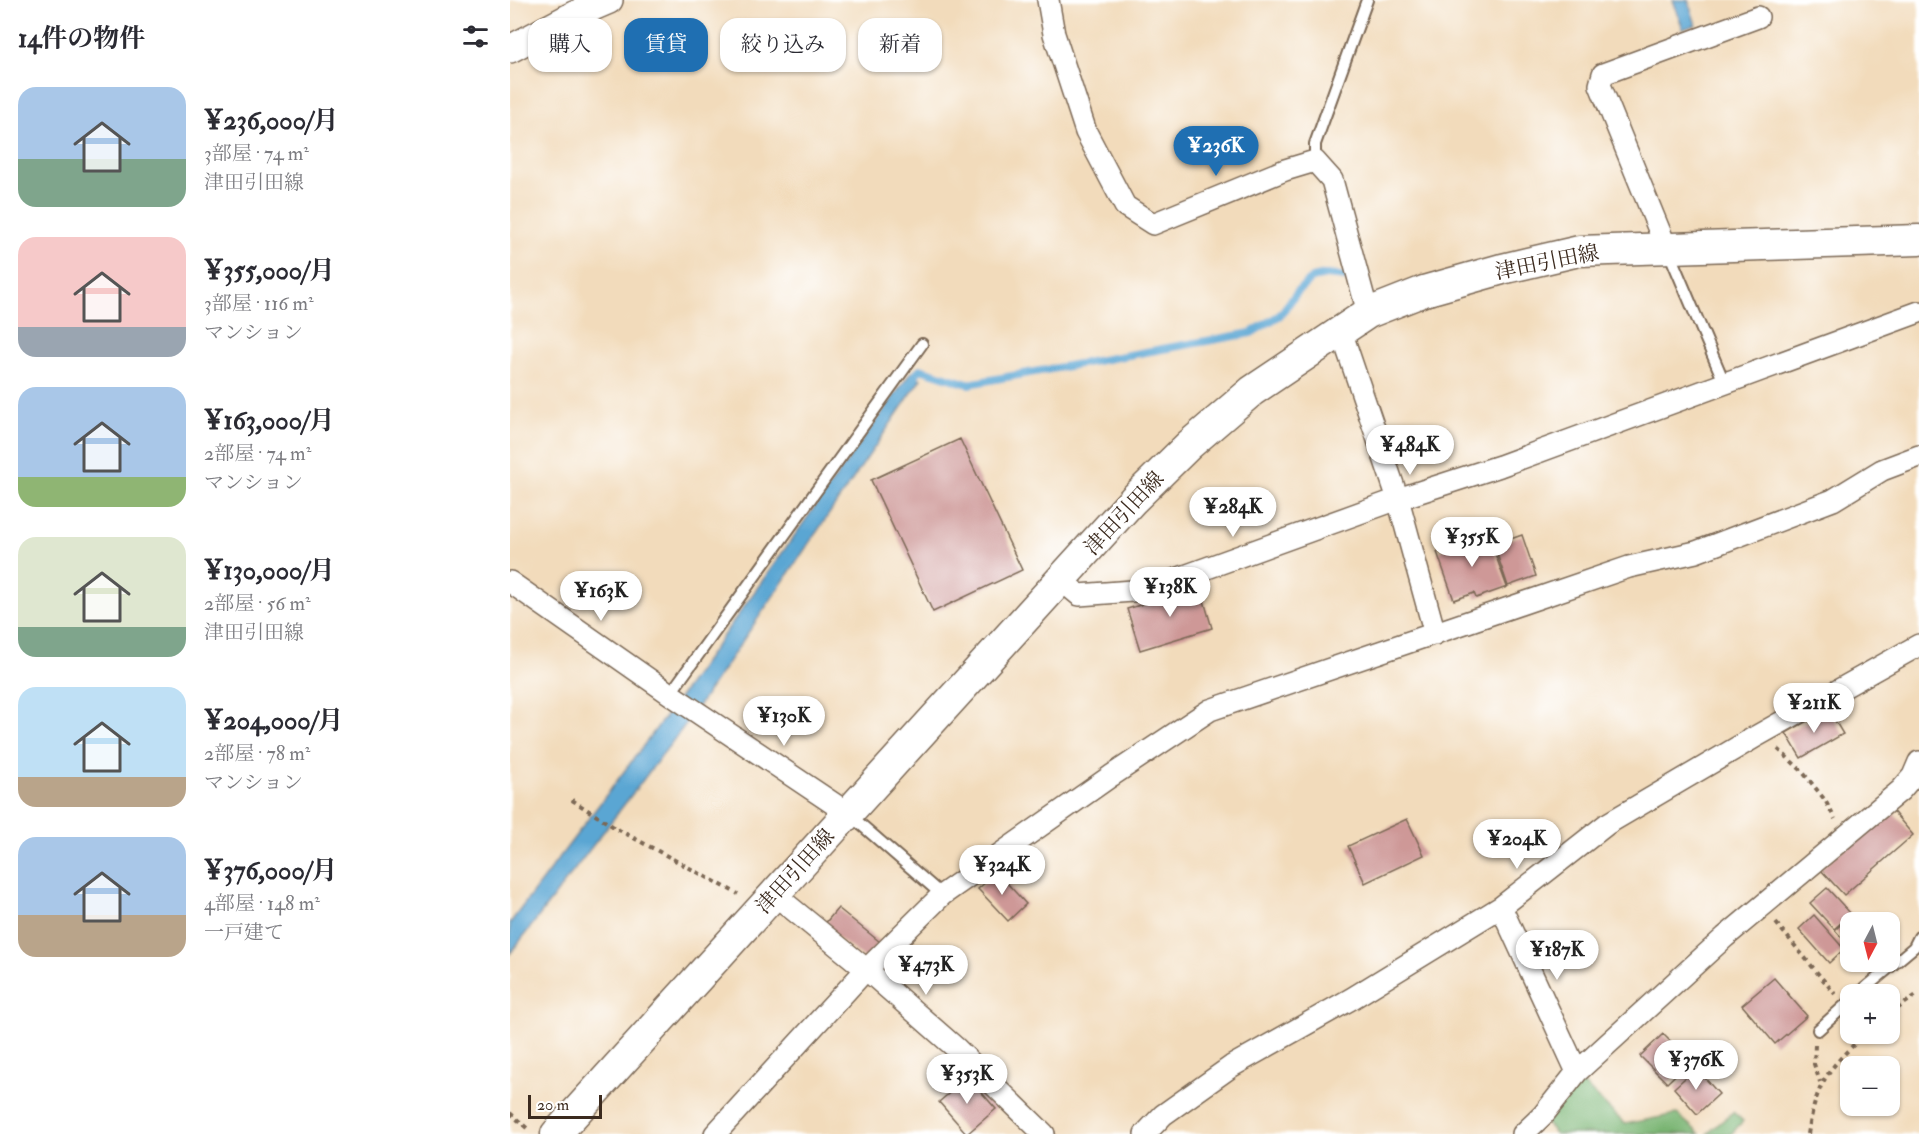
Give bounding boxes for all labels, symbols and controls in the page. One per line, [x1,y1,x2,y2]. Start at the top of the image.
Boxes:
chip: 購入 [528,18,612,72]
chip: 賃貸 [624,18,708,72]
chip: 絞り込み [720,18,846,72]
chip: 新着 [858,18,942,72]
icon: filters [459,20,492,53]
text: 14件の物件 [18,23,145,55]
text: ¥236,000/月 [204,105,339,137]
icon: home [66,111,138,183]
pin: ¥236K [1174,126,1258,177]
text: ¥236K [1188,133,1244,158]
text: 3部屋 · 74 m² [204,141,309,166]
text: 津田引田線 [204,170,304,195]
street label: 津田引田線 [1493,239,1601,286]
text: ¥355,000/月 [204,255,335,287]
icon: home [66,261,138,333]
text: 3部屋 · 116 m² [204,291,314,316]
text: マンション [204,320,303,345]
text: ¥163,000/月 [204,405,335,437]
icon: home [66,411,138,483]
pin: ¥484K [1368,425,1452,476]
text: ¥484K [1380,432,1440,457]
text: 2部屋 · 74 m² [204,441,311,466]
street label: 津田引田線 [1079,466,1170,561]
text: マンション [204,470,303,495]
pin: ¥284K [1191,487,1275,538]
text: ¥284K [1203,494,1263,519]
pin: ¥355K [1430,517,1514,568]
text: ¥355K [1445,524,1499,549]
text: ¥130,000/月 [204,555,335,587]
icon: home [66,561,138,633]
pin: ¥138K [1128,567,1212,618]
pin: ¥163K [559,571,643,622]
text: ¥138K [1143,574,1197,599]
text: ¥163K [574,578,628,603]
text: 2部屋 · 56 m² [204,591,311,616]
text: 津田引田線 [204,620,304,645]
pin: ¥211K [1772,683,1856,734]
text: ¥211K [1787,690,1841,715]
pin: ¥130K [742,696,826,747]
text: ¥130K [757,703,811,728]
text: ¥204,000/月 [204,705,343,737]
icon: home [66,711,138,783]
text: 2部屋 · 78 m² [204,741,310,766]
text: マンション [204,770,303,795]
pin: ¥204K [1475,819,1559,870]
street label: 津田引田線 [750,823,841,919]
text: ¥204K [1487,826,1547,851]
pin: ¥324K [960,845,1044,896]
text: ¥324K [973,852,1031,877]
text: ¥376,000/月 [204,855,337,887]
icon: home [66,861,138,933]
text: 4部屋 · 148 m² [204,891,320,916]
north arrow [1840,912,1900,972]
map controls [1840,912,1900,1116]
text: 一戸建て [204,920,284,945]
pin: ¥187K [1515,930,1599,981]
text: ¥187K [1530,937,1584,962]
pin: ¥473K [884,945,968,996]
text: ¥473K [898,952,954,977]
button: + [1840,984,1900,1044]
pin: ¥376K [1654,1040,1738,1091]
text: ¥376K [1668,1047,1724,1072]
pin: ¥353K [925,1054,1009,1105]
button: − [1840,1056,1900,1116]
text: ¥353K [940,1061,994,1086]
scale bar [528,1092,602,1120]
text: 20 m [537,1095,569,1115]

